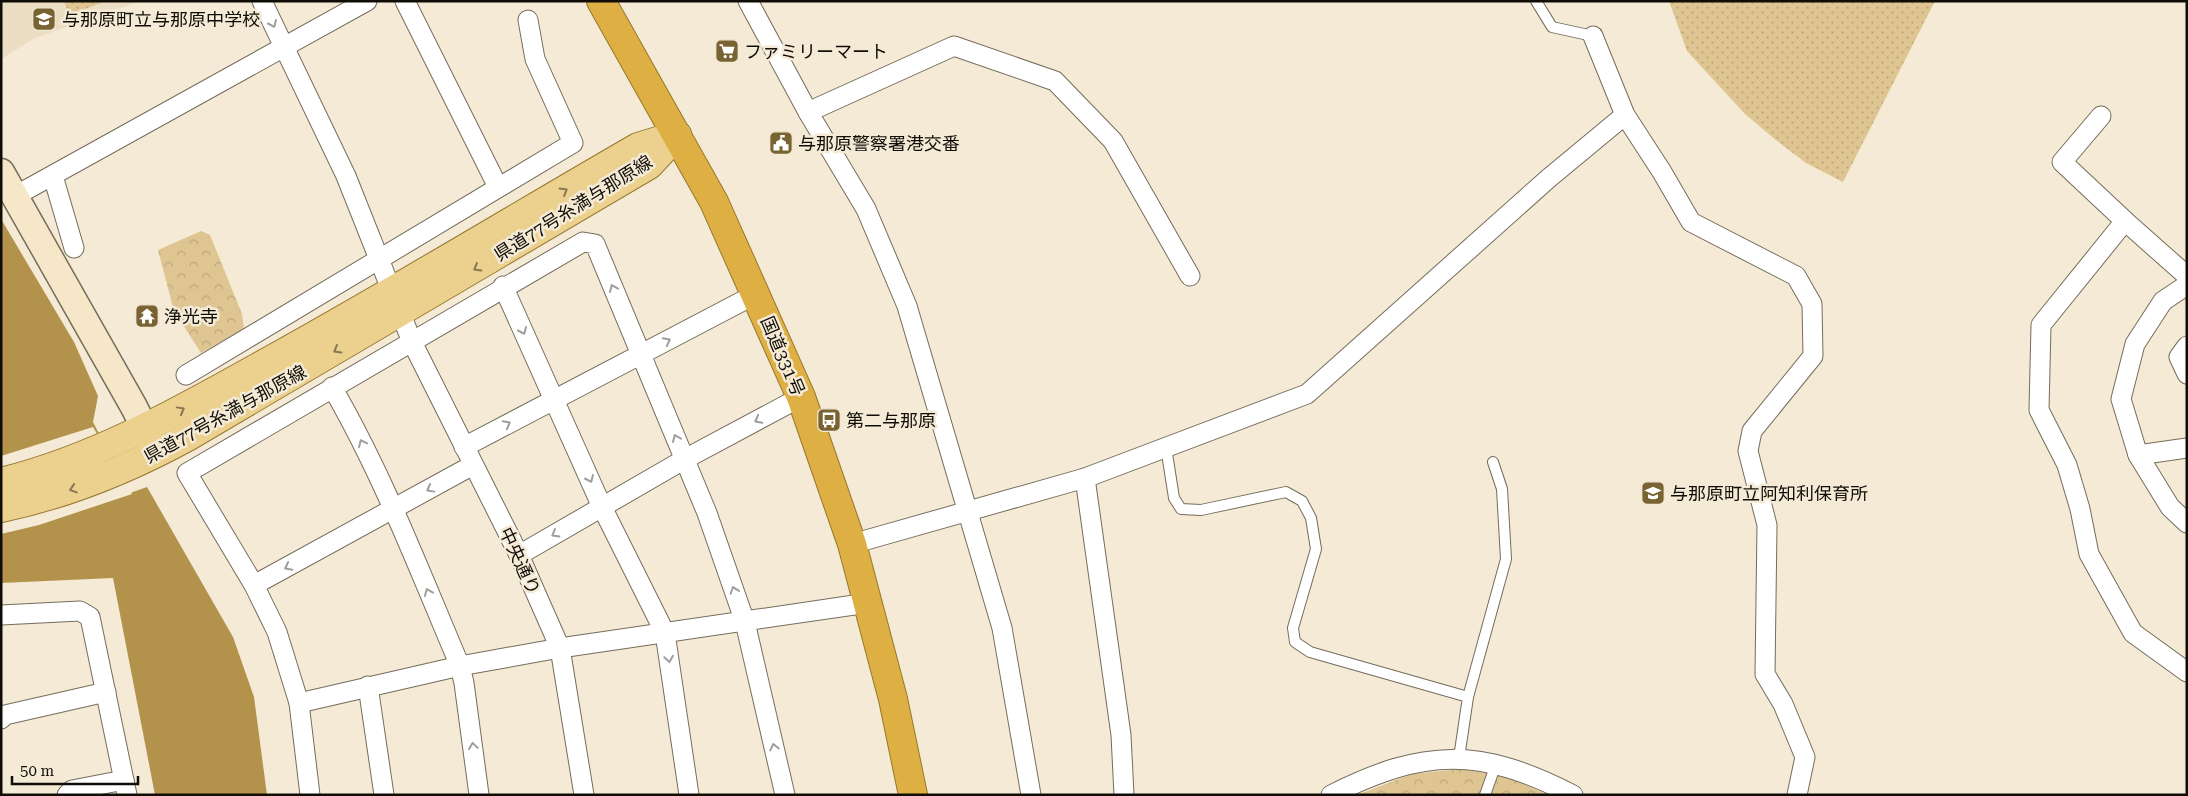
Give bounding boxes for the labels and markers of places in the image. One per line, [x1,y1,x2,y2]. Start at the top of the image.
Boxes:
school or university icon: 与那原町立与那原中学校 [31,6,57,32]
place label: 与那原町立与那原中学校 [62,9,260,30]
supermarket icon: ファミリーマート [714,38,740,64]
place label: ファミリーマート [744,41,888,62]
public building icon: 与那原警察署港交番 [768,130,794,156]
place label: 与那原警察署港交番 [798,133,960,154]
temple icon: 浄光寺 [134,303,160,329]
place label: 浄光寺 [164,306,218,327]
bus stop icon: 第二与那原 [816,407,842,433]
place label: 第二与那原 [846,410,936,431]
school or university icon: 与那原町立阿知利保育所 [1640,480,1666,506]
place label: 与那原町立阿知利保育所 [1670,483,1868,504]

